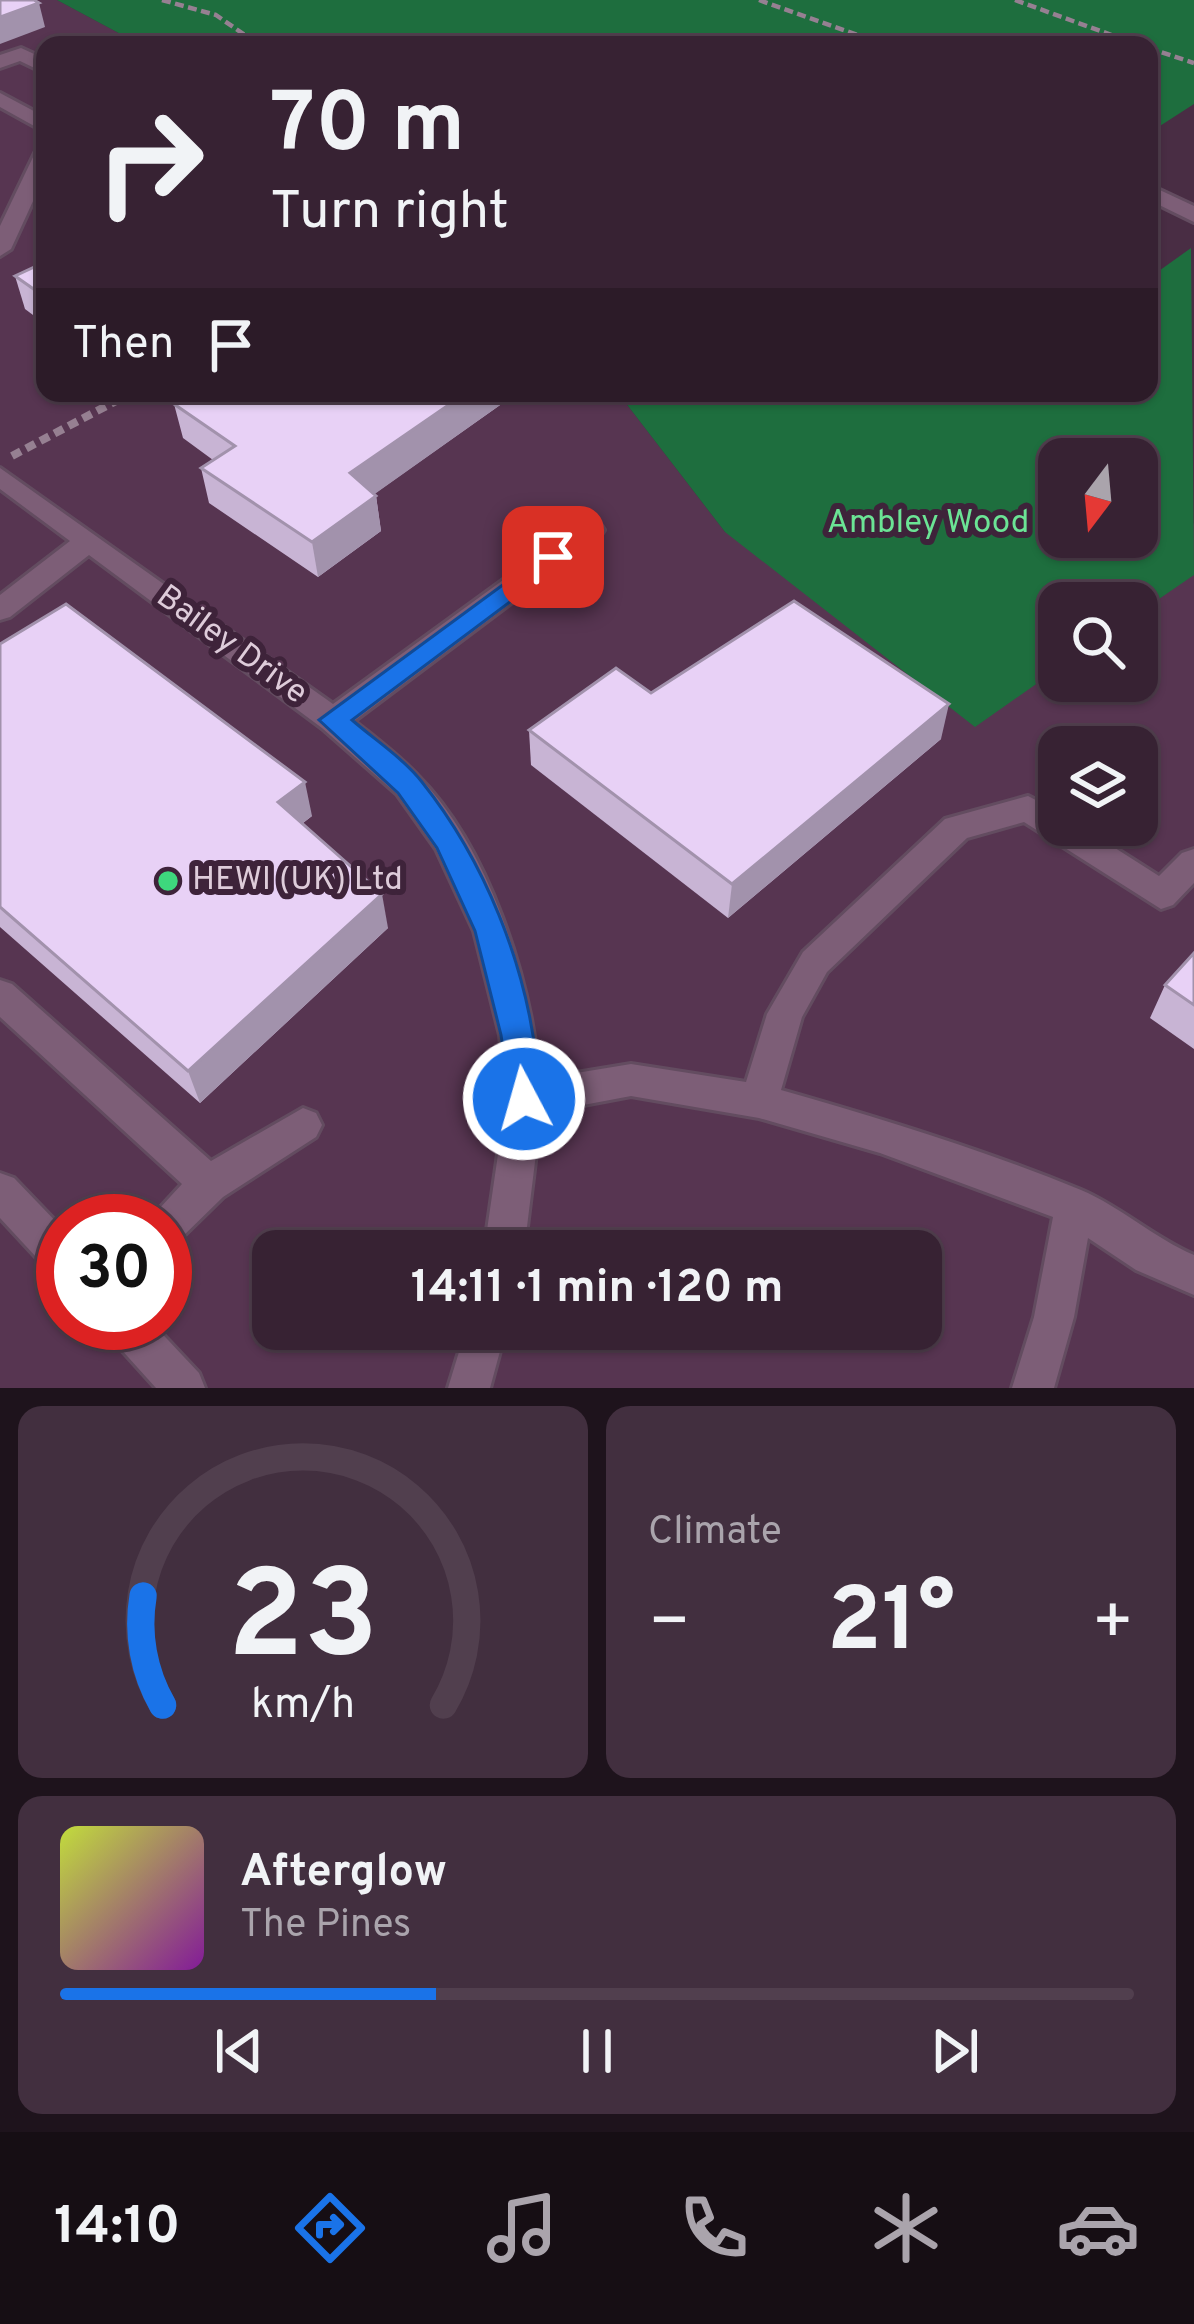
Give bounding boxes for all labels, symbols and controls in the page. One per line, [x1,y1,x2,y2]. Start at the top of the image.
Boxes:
text: 70 m [270,75,465,181]
icon: right [72,84,228,240]
text: Turn right [270,179,509,248]
icon: arrive [198,312,264,378]
text: Then [72,317,174,374]
north arrow [1038,438,1158,558]
map controls [1038,438,1158,846]
park label: Ambley Wood [827,503,1029,545]
pin [502,506,604,608]
icon: arrive [520,524,586,590]
street label: Bailey Drive [147,577,315,715]
button: search [1038,582,1158,702]
button: layers [1038,726,1158,846]
place label: HEWI (UK) Ltd [192,860,403,902]
marker: HEWI (UK) Ltd [155,868,181,894]
position arrow [461,1036,587,1162]
speed limit sign: 30 [36,1194,192,1350]
text: 14:11 · 1 min · 120 m [411,1261,783,1318]
text: Climate [648,1509,782,1558]
text: 23 [227,1544,379,1702]
text: 21° [827,1569,955,1682]
text: − [648,1584,691,1667]
text: + [1091,1584,1134,1667]
text: km/h [251,1679,355,1733]
text: Afterglow [240,1845,447,1902]
text: The Pines [240,1902,411,1951]
icon: previous [206,2018,272,2084]
icon: pause [564,2018,630,2084]
icon: next [922,2018,988,2084]
icon: directions [288,2186,372,2270]
icon: music [480,2186,564,2270]
icon: phone [672,2186,756,2270]
icon: climate [864,2186,948,2270]
icon: car [1056,2186,1140,2270]
text: 14:10 [54,2194,181,2263]

